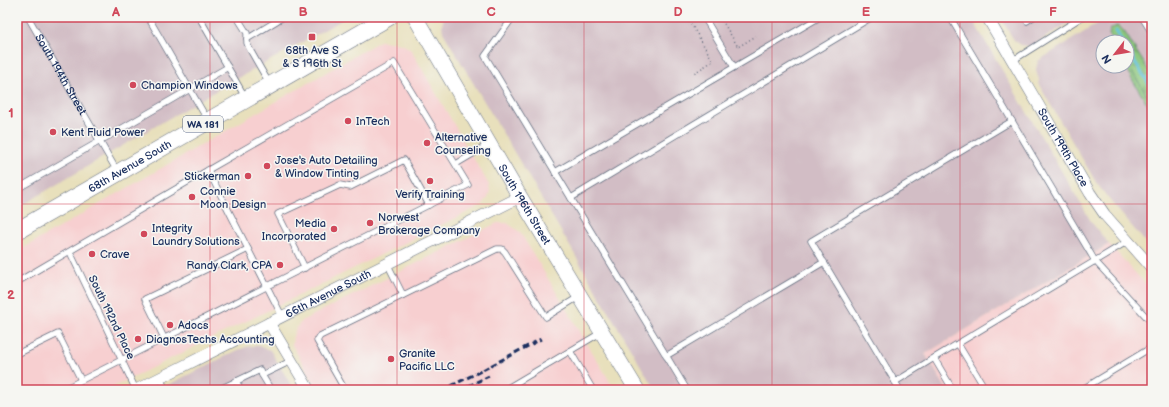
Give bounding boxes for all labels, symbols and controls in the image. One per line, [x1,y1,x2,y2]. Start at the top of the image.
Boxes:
text: A [111,4,120,20]
text: B [298,4,308,20]
text: C [486,4,496,20]
text: D [673,4,683,20]
text: E [862,4,871,20]
text: F [1049,4,1057,20]
street label: South 194th Street [32,32,89,118]
marker: 68th Ave S & S 196th St [307,32,317,42]
north arrow [1095,34,1135,74]
place label: 68th Ave S & S 196th St [282,44,342,70]
text: N [1099,52,1115,66]
place label: Champion Windows [141,79,238,92]
marker: Champion Windows [128,80,138,90]
text: 1 [8,105,14,121]
street label: South 199th Place [1035,106,1091,190]
place label: InTech [356,115,390,128]
road number: WA 181 [183,116,223,132]
marker: InTech [343,116,353,126]
place label: Kent Fluid Power [61,126,146,139]
marker: Kent Fluid Power [48,127,58,137]
place label: Alternative Counseling [435,131,491,157]
street label: 68th Avenue South [86,138,174,196]
marker: Alternative Counseling [422,138,432,148]
place label: Jose's Auto Detailing & Window Tinting [275,154,378,180]
marker: Jose's Auto Detailing & Window Tinting [262,161,272,171]
street label: South 196th Street [495,162,554,248]
place label: Stickerman [184,170,240,183]
marker: Stickerman [243,171,253,181]
marker: Verify Training [425,176,435,186]
place label: Connie Moon Design [200,185,266,211]
place label: Verify Training [395,188,465,201]
marker: Connie Moon Design [187,192,197,202]
place label: Norwest Brokerage Company [378,211,480,237]
place label: Media Incorporated [262,217,326,243]
marker: Norwest Brokerage Company [365,218,375,228]
place label: Integrity Laundry Solutions [152,222,240,248]
marker: Media Incorporated [329,224,339,234]
marker: Integrity Laundry Solutions [139,229,149,239]
place label: Crave [100,248,130,261]
marker: Crave [87,249,97,259]
place label: Randy Clark, CPA [187,259,272,272]
marker: Randy Clark, CPA [275,260,285,270]
street label: 66th Avenue South [283,267,373,321]
street label: South 192nd Place [86,273,138,362]
text: 2 [7,287,15,303]
place label: Adocs [178,319,209,332]
marker: Adocs [165,320,175,330]
place label: DiagnosTechs Accounting [146,333,275,346]
marker: DiagnosTechs Accounting [133,334,143,344]
place label: Granite Pacific LLC [399,347,455,373]
marker: Granite Pacific LLC [386,354,396,364]

